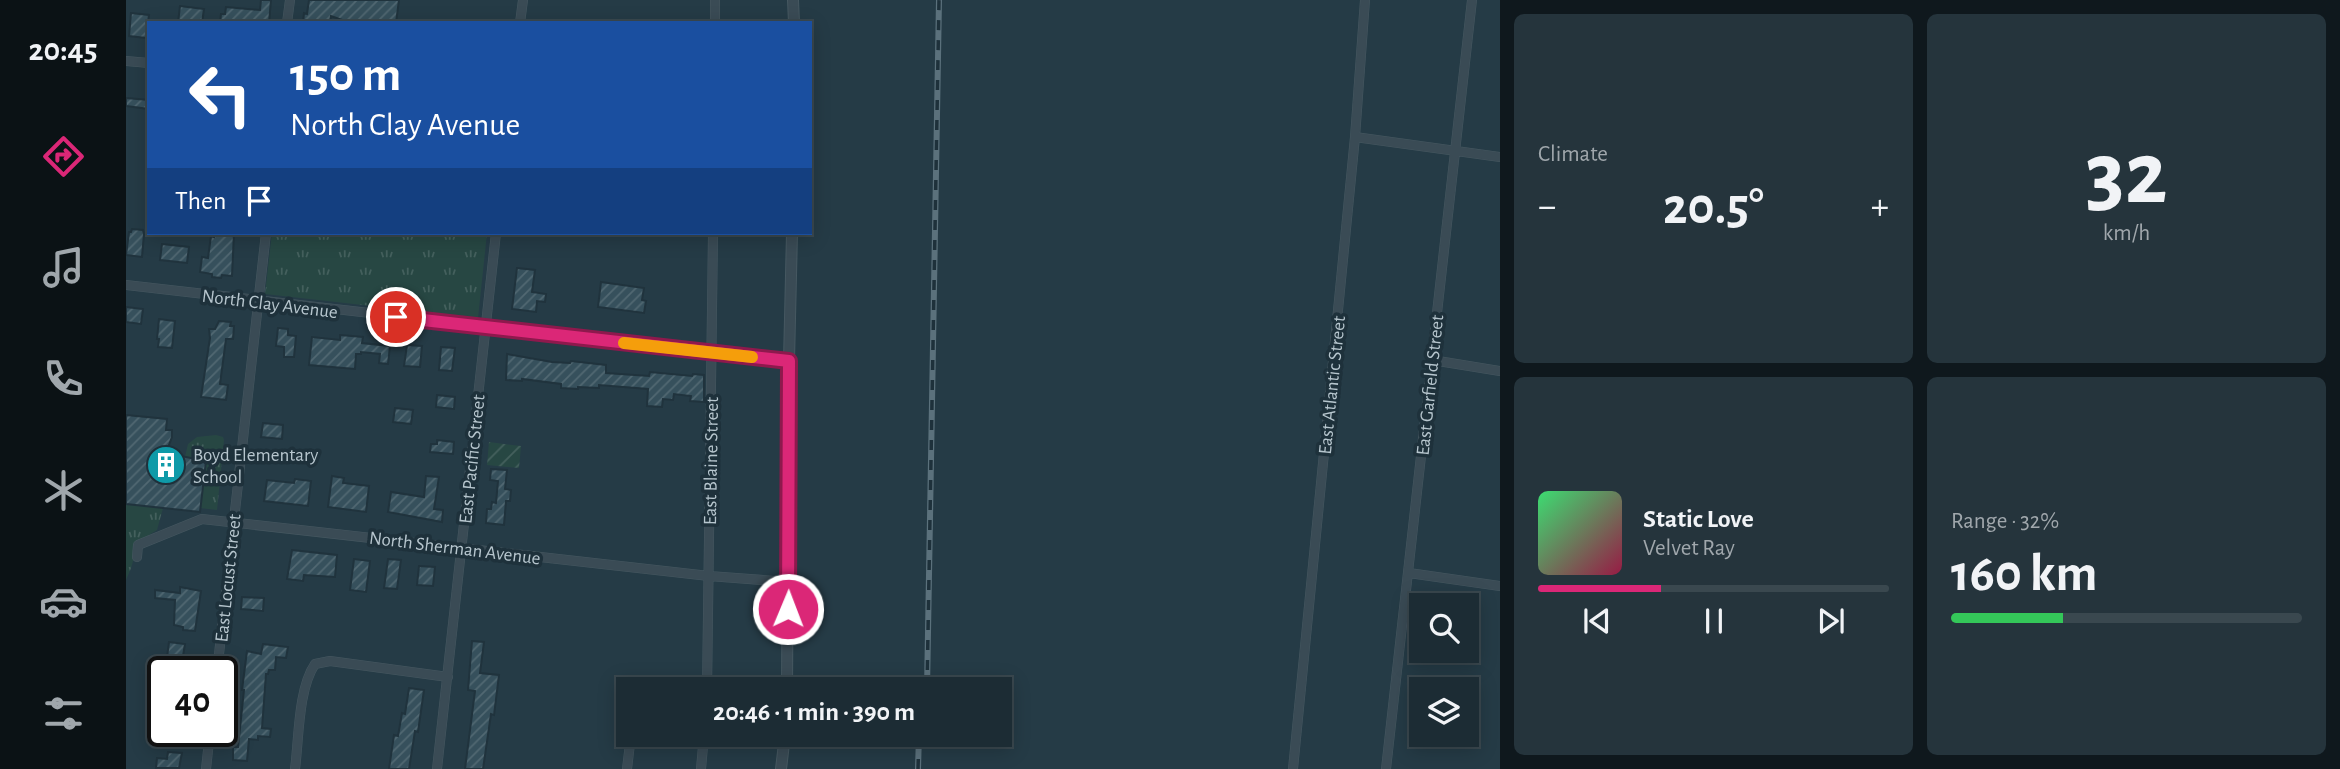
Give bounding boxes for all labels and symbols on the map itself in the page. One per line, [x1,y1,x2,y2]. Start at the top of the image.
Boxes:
street label: North Clay Avenue [201,287,339,322]
pin [366,287,426,347]
street label: East Garfield Street [1414,314,1447,456]
street label: East Atlantic Street [1316,315,1349,455]
street label: East Pacific Street [456,394,489,525]
street label: East Blaine Street [701,397,722,525]
building icon: Boyd Elementary School [145,444,187,486]
place label: Boyd Elementary School [193,446,318,487]
street label: East Locust Street [212,513,245,643]
street label: North Sherman Avenue [368,529,542,568]
position arrow [751,572,825,646]
speed limit sign: 40 [147,656,238,747]

